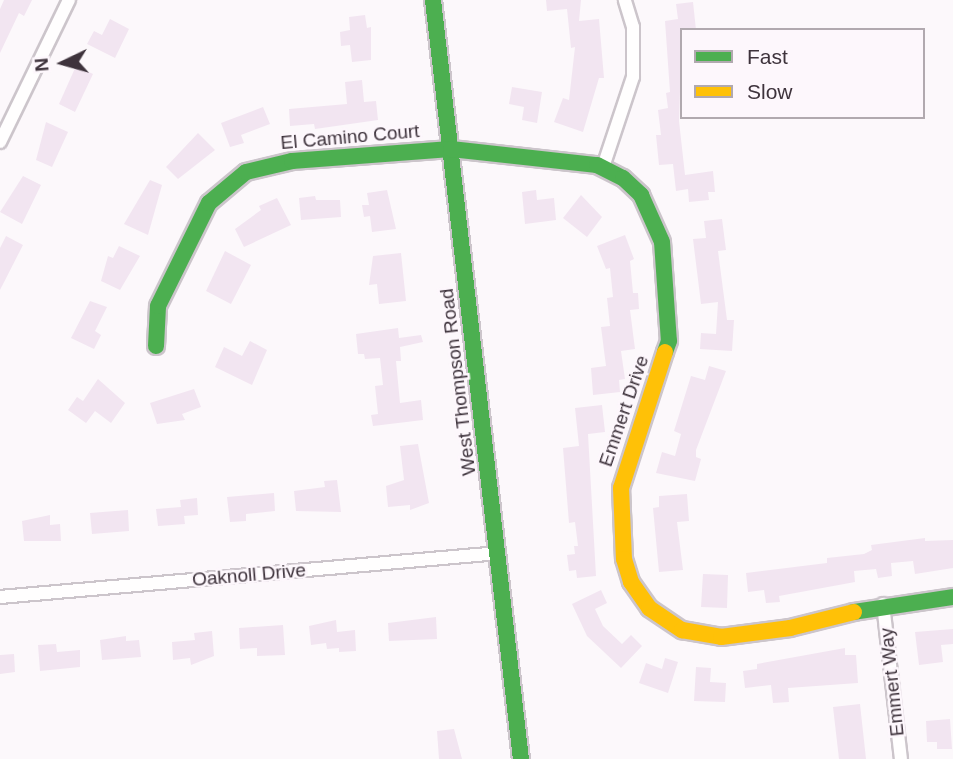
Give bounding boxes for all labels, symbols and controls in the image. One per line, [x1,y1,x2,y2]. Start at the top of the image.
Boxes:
north arrow [28,28,98,98]
legend [680,28,925,119]
text: Fast [747,45,788,68]
text: N [31,57,53,73]
text: Slow [747,80,793,103]
street label: El Camino Court [280,120,420,154]
street label: West Thompson Road [435,287,481,477]
street label: Emmert Drive [594,352,654,470]
street label: Oaknoll Drive [191,559,307,591]
street label: Emmert Way [875,627,909,737]

